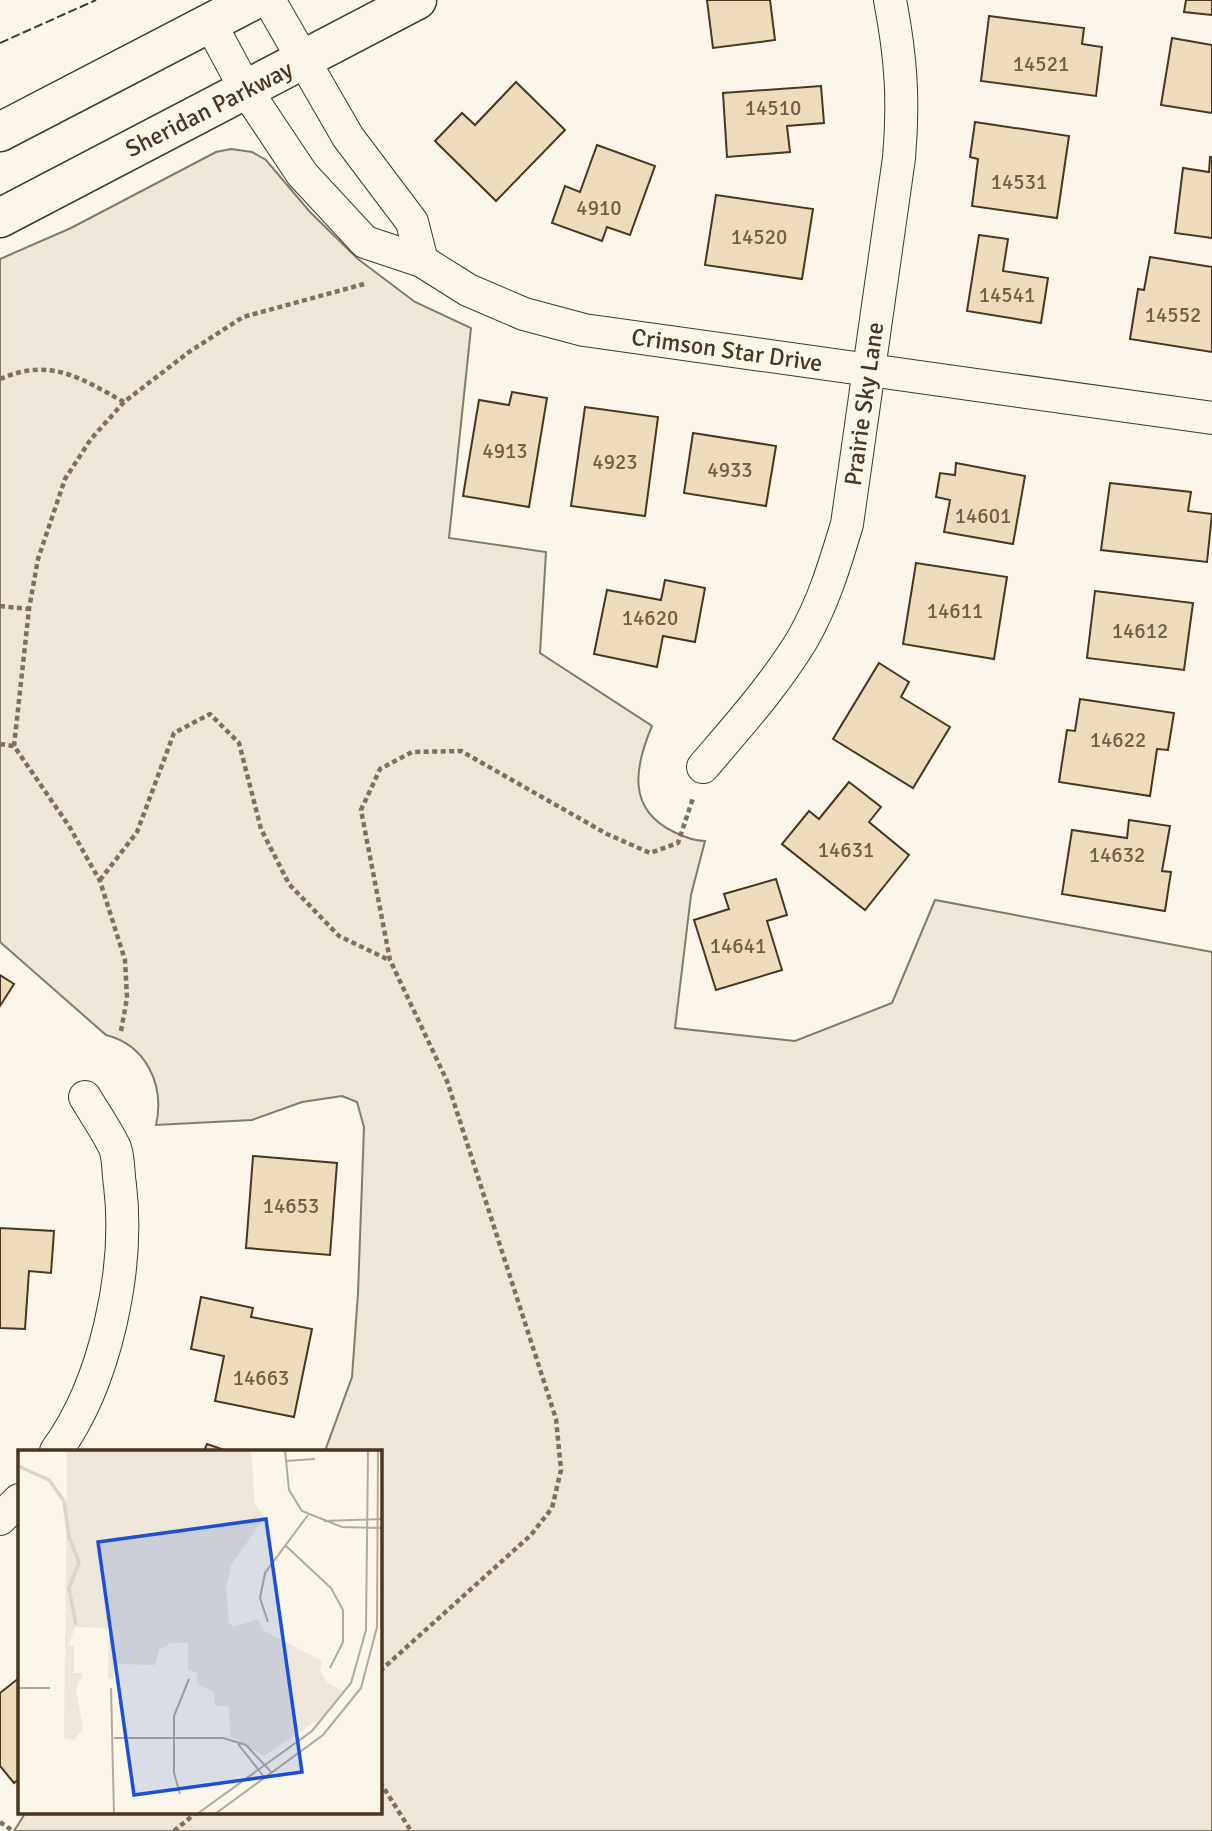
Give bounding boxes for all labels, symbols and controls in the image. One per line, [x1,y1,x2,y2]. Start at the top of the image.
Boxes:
house number: 14521 [1013,51,1069,77]
street label: Sheridan Parkway [120,54,298,164]
house number: 14510 [745,95,801,121]
house number: 14531 [991,169,1047,195]
house number: 4910 [576,195,622,221]
house number: 14520 [731,224,787,250]
house number: 14541 [979,282,1035,308]
house number: 14552 [1145,302,1201,328]
street label: Prairie Sky Lane [838,320,890,488]
street label: Crimson Star Drive [630,322,824,378]
house number: 4913 [482,438,528,464]
house number: 4923 [592,449,638,475]
house number: 4933 [707,457,753,483]
house number: 14601 [955,503,1011,529]
house number: 14611 [927,598,983,624]
house number: 14620 [622,605,678,631]
house number: 14612 [1112,618,1168,644]
house number: 14622 [1090,727,1146,753]
house number: 14631 [818,837,874,863]
house number: 14632 [1089,842,1145,868]
house number: 14641 [710,933,766,959]
house number: 14653 [263,1193,319,1219]
house number: 14663 [233,1365,289,1391]
inset map [18,1450,382,1814]

